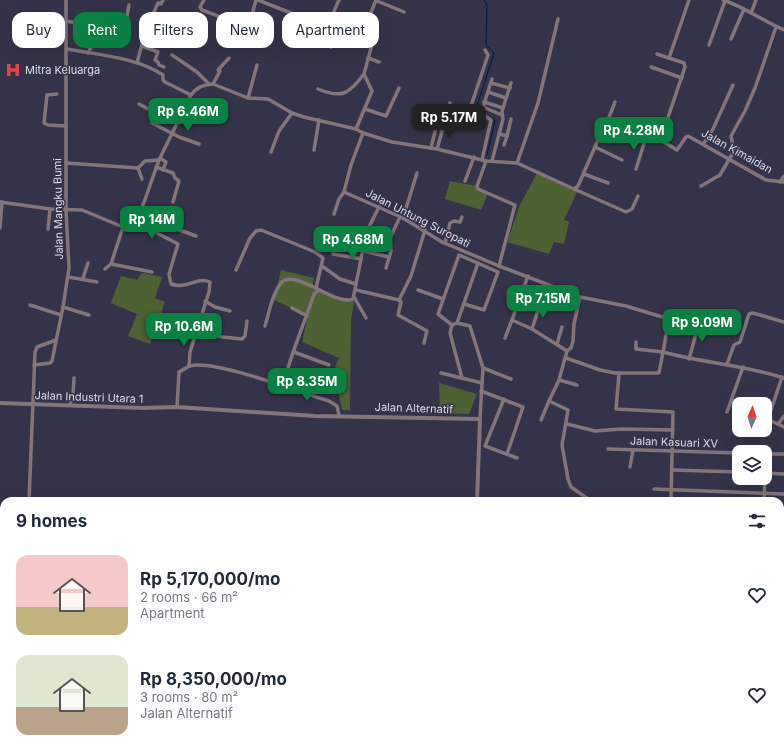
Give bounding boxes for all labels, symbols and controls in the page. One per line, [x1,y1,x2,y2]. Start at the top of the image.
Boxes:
chip: Buy [12,12,65,48]
chip: Rent [73,12,131,48]
chip: Filters [139,12,208,48]
chip: New [216,12,274,48]
chip: Apartment [282,12,379,48]
hospital icon: Mitra Keluarga [4,61,22,79]
place label: Mitra Keluarga [25,63,100,77]
pin: Rp 6.46M [147,98,229,132]
text: Rp 6.46M [157,103,219,119]
pin: Rp 5.17M [408,104,490,138]
text: Rp 5.17M [421,109,477,125]
pin: Rp 4.28M [593,117,675,151]
text: Rp 4.28M [603,122,665,138]
street label: Jalan Kimaidan [699,126,775,176]
street label: Jalan Mangku Bumi [50,158,66,260]
street label: Jalan Untung Suropati [363,186,473,250]
pin: Rp 14M [119,206,185,240]
text: Rp 14M [129,211,175,227]
pin: Rp 4.68M [312,226,394,260]
text: Rp 4.68M [322,231,384,247]
pin: Rp 7.15M [502,285,584,319]
text: Rp 7.15M [516,290,570,306]
pin: Rp 9.09M [661,309,743,343]
pin: Rp 10.6M [143,313,225,347]
text: Rp 9.09M [671,314,733,330]
text: Rp 10.6M [155,318,213,334]
pin: Rp 8.35M [266,368,348,402]
text: Rp 8.35M [277,373,337,389]
street label: Jalan Industri Utara 1 [34,388,144,406]
north arrow [732,397,772,437]
map controls [732,397,772,485]
street label: Jalan Alternatif [375,400,453,416]
street label: Jalan Kasuari XV [630,433,719,451]
button: layers [732,445,772,485]
icon: filters [746,510,768,532]
text: 9 homes [16,511,87,531]
text: Rp 5,170,000/mo [140,569,281,589]
icon: home [48,571,96,619]
icon: heart [746,584,768,606]
text: 2 rooms · 66 m² [140,589,238,605]
text: Apartment [140,605,205,621]
text: Rp 8,350,000/mo [140,669,287,689]
icon: home [48,671,96,719]
icon: heart [746,684,768,706]
text: 3 rooms · 80 m² [140,689,238,705]
text: Jalan Alternatif [140,705,233,721]

